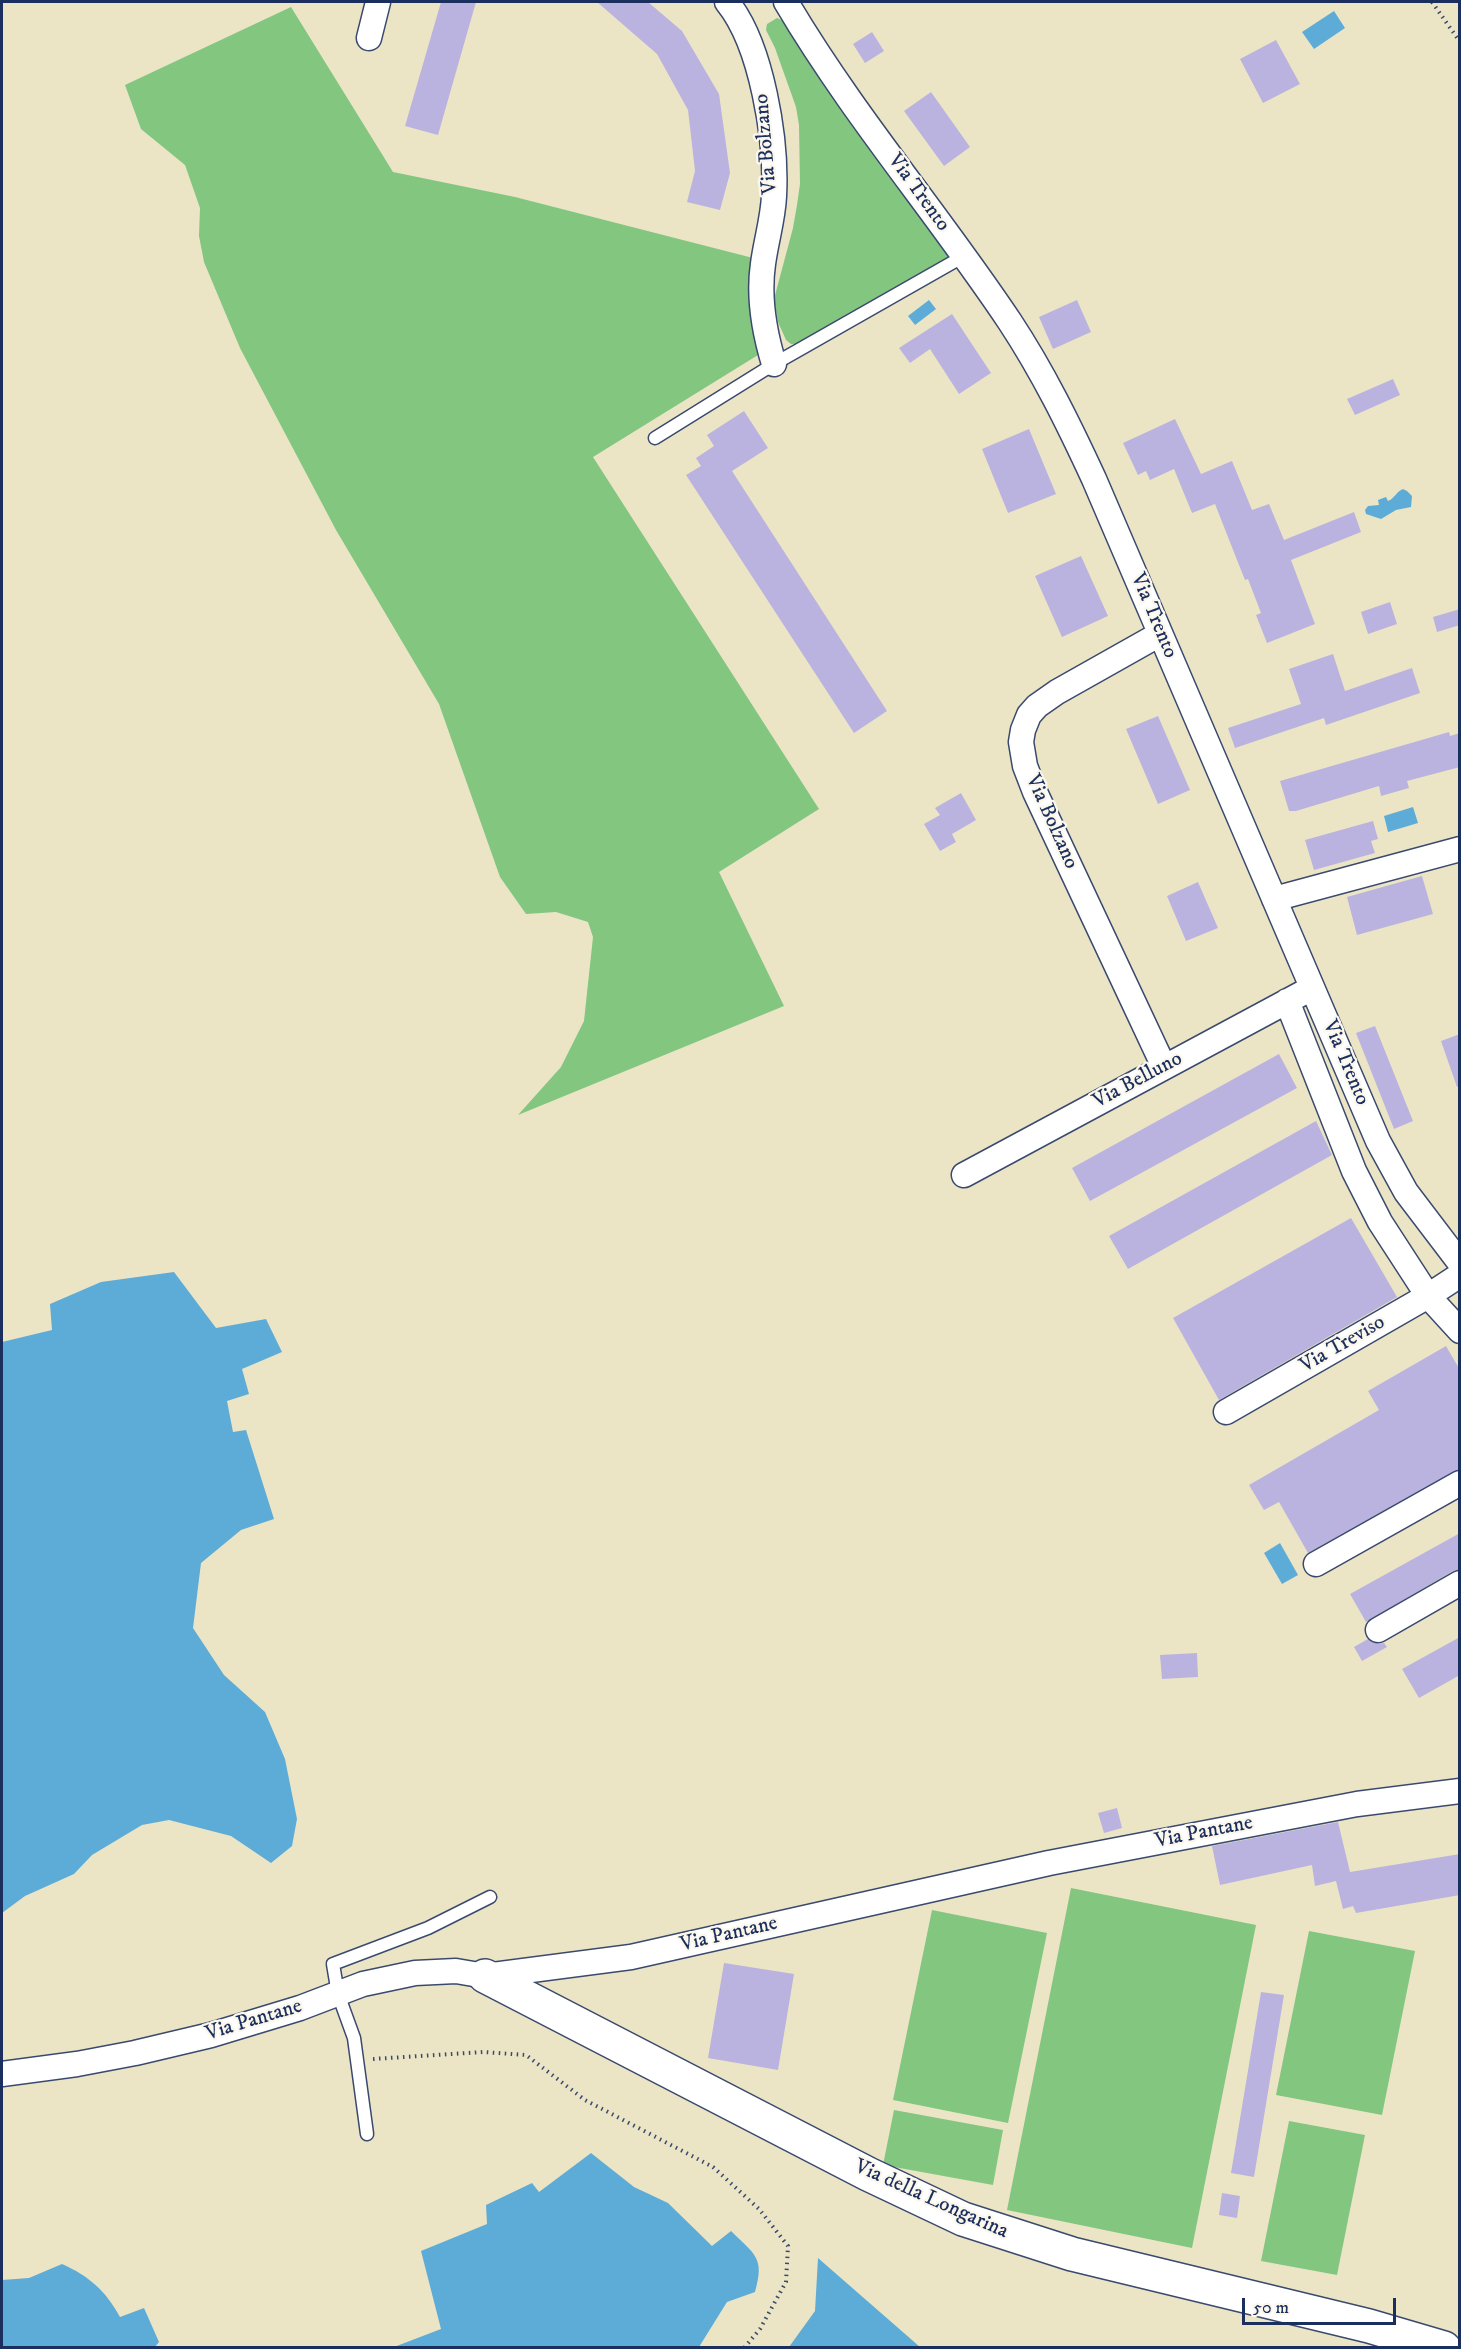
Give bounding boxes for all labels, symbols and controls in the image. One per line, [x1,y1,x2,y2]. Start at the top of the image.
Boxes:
street label: Via Bolzano [750,93,784,195]
street label: Via Trento [881,149,955,237]
street label: Via Trento [1124,570,1182,662]
street label: Via Bolzano [1019,771,1083,873]
street label: Via Trento [1316,1017,1374,1109]
street label: Via Belluno [1089,1047,1187,1115]
street label: Via Treviso [1296,1311,1390,1379]
street label: Via Pantane [1153,1811,1255,1855]
street label: Via Pantane [678,1912,780,1958]
street label: Via Pantane [203,1994,305,2048]
street label: Via della Longarina [850,2155,1012,2245]
scale bar [1245,2286,1400,2324]
text: 50 m [1253,2297,1289,2319]

